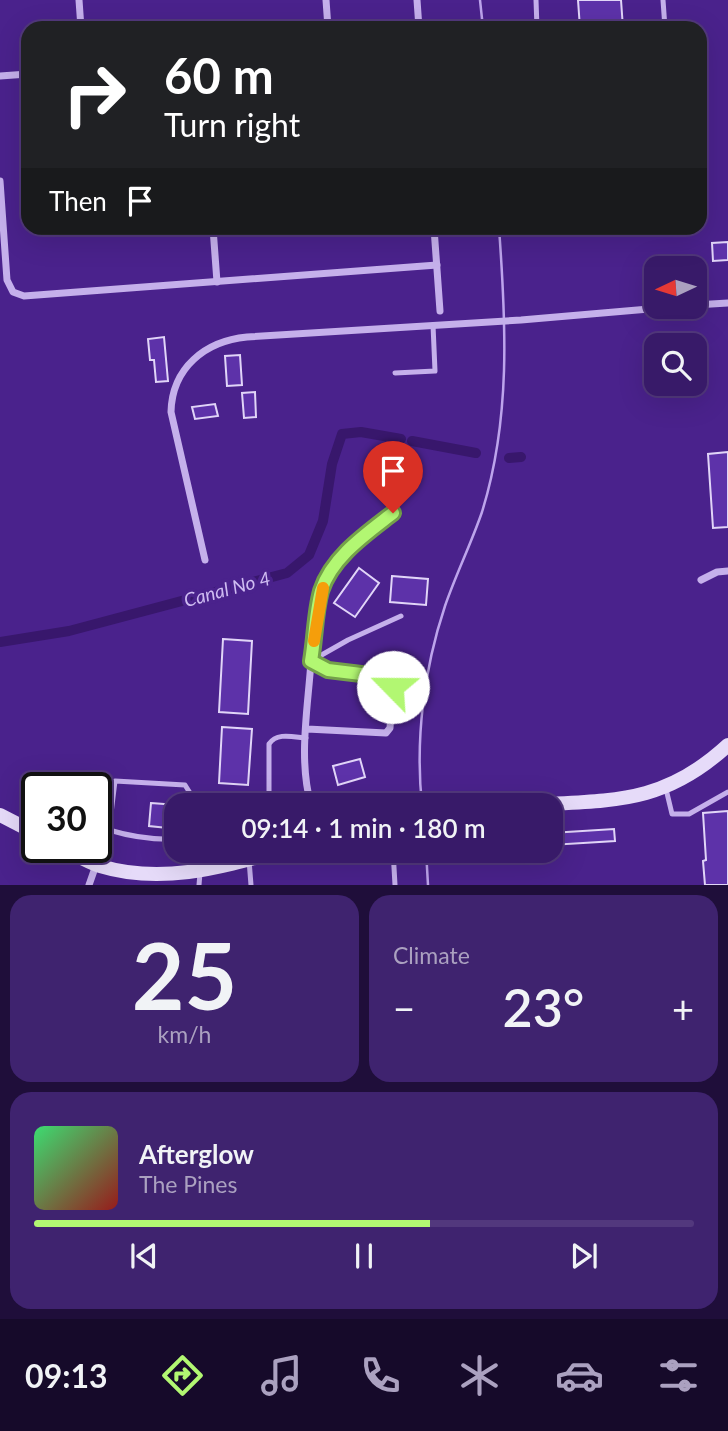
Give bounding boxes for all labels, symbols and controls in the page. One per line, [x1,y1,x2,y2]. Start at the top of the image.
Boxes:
text: 60 m [164,46,274,104]
icon: right [49,49,140,140]
text: Turn right [164,105,300,144]
icon: arrive [121,182,159,220]
text: Then [49,185,107,217]
north arrow [644,256,707,318]
map controls [644,256,707,396]
button: search [644,333,707,396]
pin [363,441,423,513]
icon: arrive [374,452,412,490]
water label: Canal No 4 [181,566,273,611]
position arrow [356,650,430,724]
speed limit sign: 30 [21,772,112,863]
text: 09:14 · 1 min · 180 m [241,812,486,844]
text: 25 [132,920,237,1029]
text: Climate [393,941,470,969]
text: 23° [503,976,584,1038]
text: − [393,985,415,1031]
text: + [672,985,694,1031]
text: km/h [158,1020,211,1048]
text: Afterglow [139,1138,254,1170]
text: The Pines [139,1170,237,1198]
icon: previous [125,1237,163,1275]
icon: pause [345,1237,383,1275]
icon: next [565,1237,603,1275]
icon: directions [158,1351,207,1400]
icon: music [257,1351,306,1400]
icon: phone [356,1351,405,1400]
icon: climate [455,1351,504,1400]
icon: car [555,1351,604,1400]
icon: filters [654,1351,703,1400]
text: 09:13 [25,1356,108,1395]

